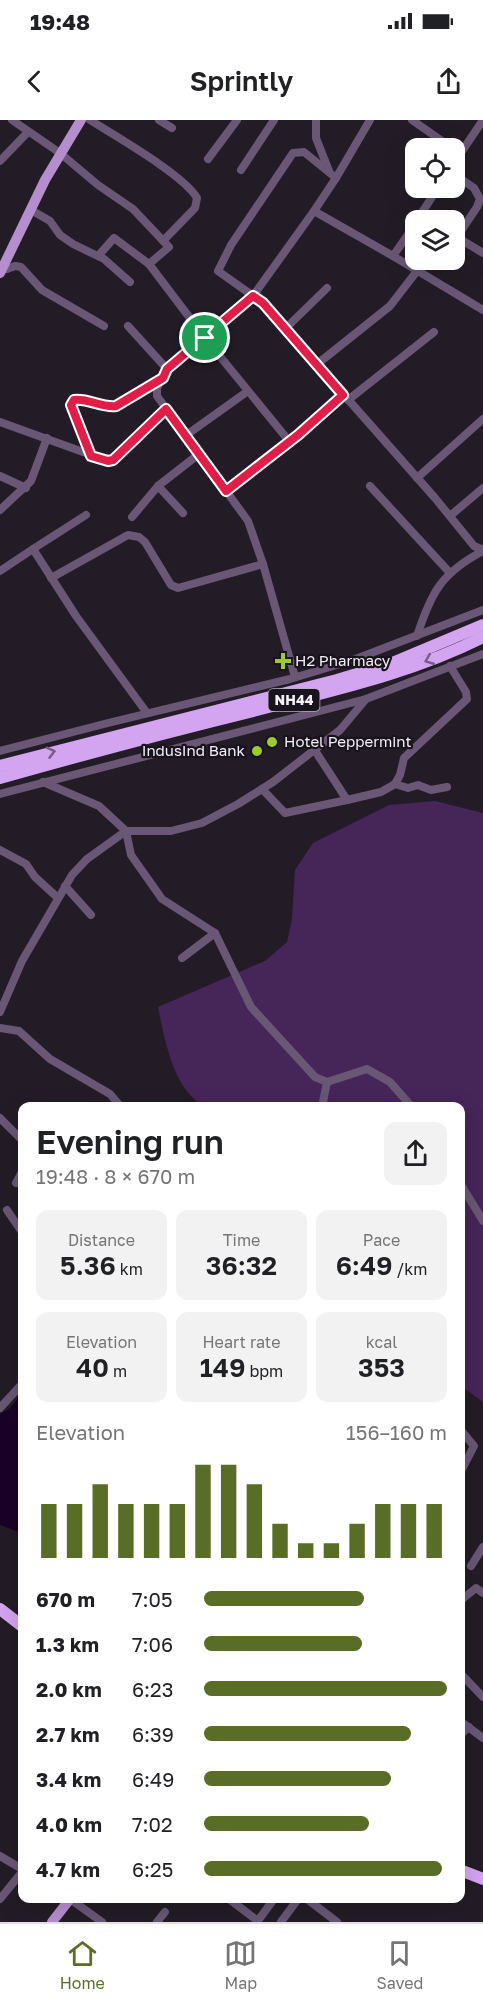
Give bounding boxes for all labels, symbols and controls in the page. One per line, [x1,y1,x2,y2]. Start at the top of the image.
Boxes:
text: 19:48 [30,8,90,35]
icon: back [18,65,51,98]
text: Sprintly [190,65,293,97]
icon: share [432,65,465,98]
map controls [405,138,465,270]
button: locate [405,138,465,198]
button: layers [405,210,465,270]
pin [179,312,230,363]
icon: arrive [188,321,221,354]
place label: H2 Pharmacy [295,651,391,669]
one-way arrow [424,653,435,665]
marker: H2 Pharmacy [276,654,290,668]
road number: NH44 [268,689,320,711]
place label: Hotel Peppermint [284,732,411,750]
marker: Hotel Peppermint [265,735,279,749]
place label: IndusInd Bank [142,741,246,759]
marker: IndusInd Bank [250,744,264,758]
one-way arrow [45,747,56,759]
text: Evening run [36,1122,224,1161]
button: share [384,1122,447,1185]
text: 19:48 · 8 × 670 m [36,1164,195,1188]
text: Distance [68,1230,135,1250]
text: Time [223,1230,260,1250]
text: Pace [363,1230,400,1250]
text: 5.36 [60,1250,116,1281]
text: 36:32 [206,1250,277,1281]
text: 6:49 [336,1250,392,1281]
text: km [116,1259,143,1279]
text: /km [392,1259,427,1279]
text: Elevation [66,1332,137,1352]
text: Heart rate [202,1332,281,1352]
text: kcal [366,1332,397,1352]
text: 40 [76,1352,109,1383]
text: 149 [200,1352,245,1383]
text: 353 [358,1352,405,1383]
text: m [109,1361,127,1381]
text: bpm [245,1361,283,1381]
text: Elevation [36,1420,125,1444]
text: 156–160 m [346,1420,447,1444]
text: 670 m [36,1587,95,1611]
text: 7:05 [132,1587,173,1611]
text: 1.3 km [36,1632,99,1656]
text: 7:06 [132,1632,173,1656]
text: 2.0 km [36,1677,102,1701]
text: 6:23 [132,1677,173,1701]
text: 2.7 km [36,1722,100,1746]
text: 6:39 [132,1722,174,1746]
text: 3.4 km [36,1767,101,1791]
text: 6:49 [132,1767,174,1791]
text: 4.0 km [36,1812,102,1836]
text: 7:02 [132,1812,173,1836]
text: 4.7 km [36,1857,100,1881]
text: 6:25 [132,1857,173,1881]
tab: Home [60,1937,105,1993]
tab: Map [224,1937,257,1993]
tab: Saved [377,1937,423,1993]

